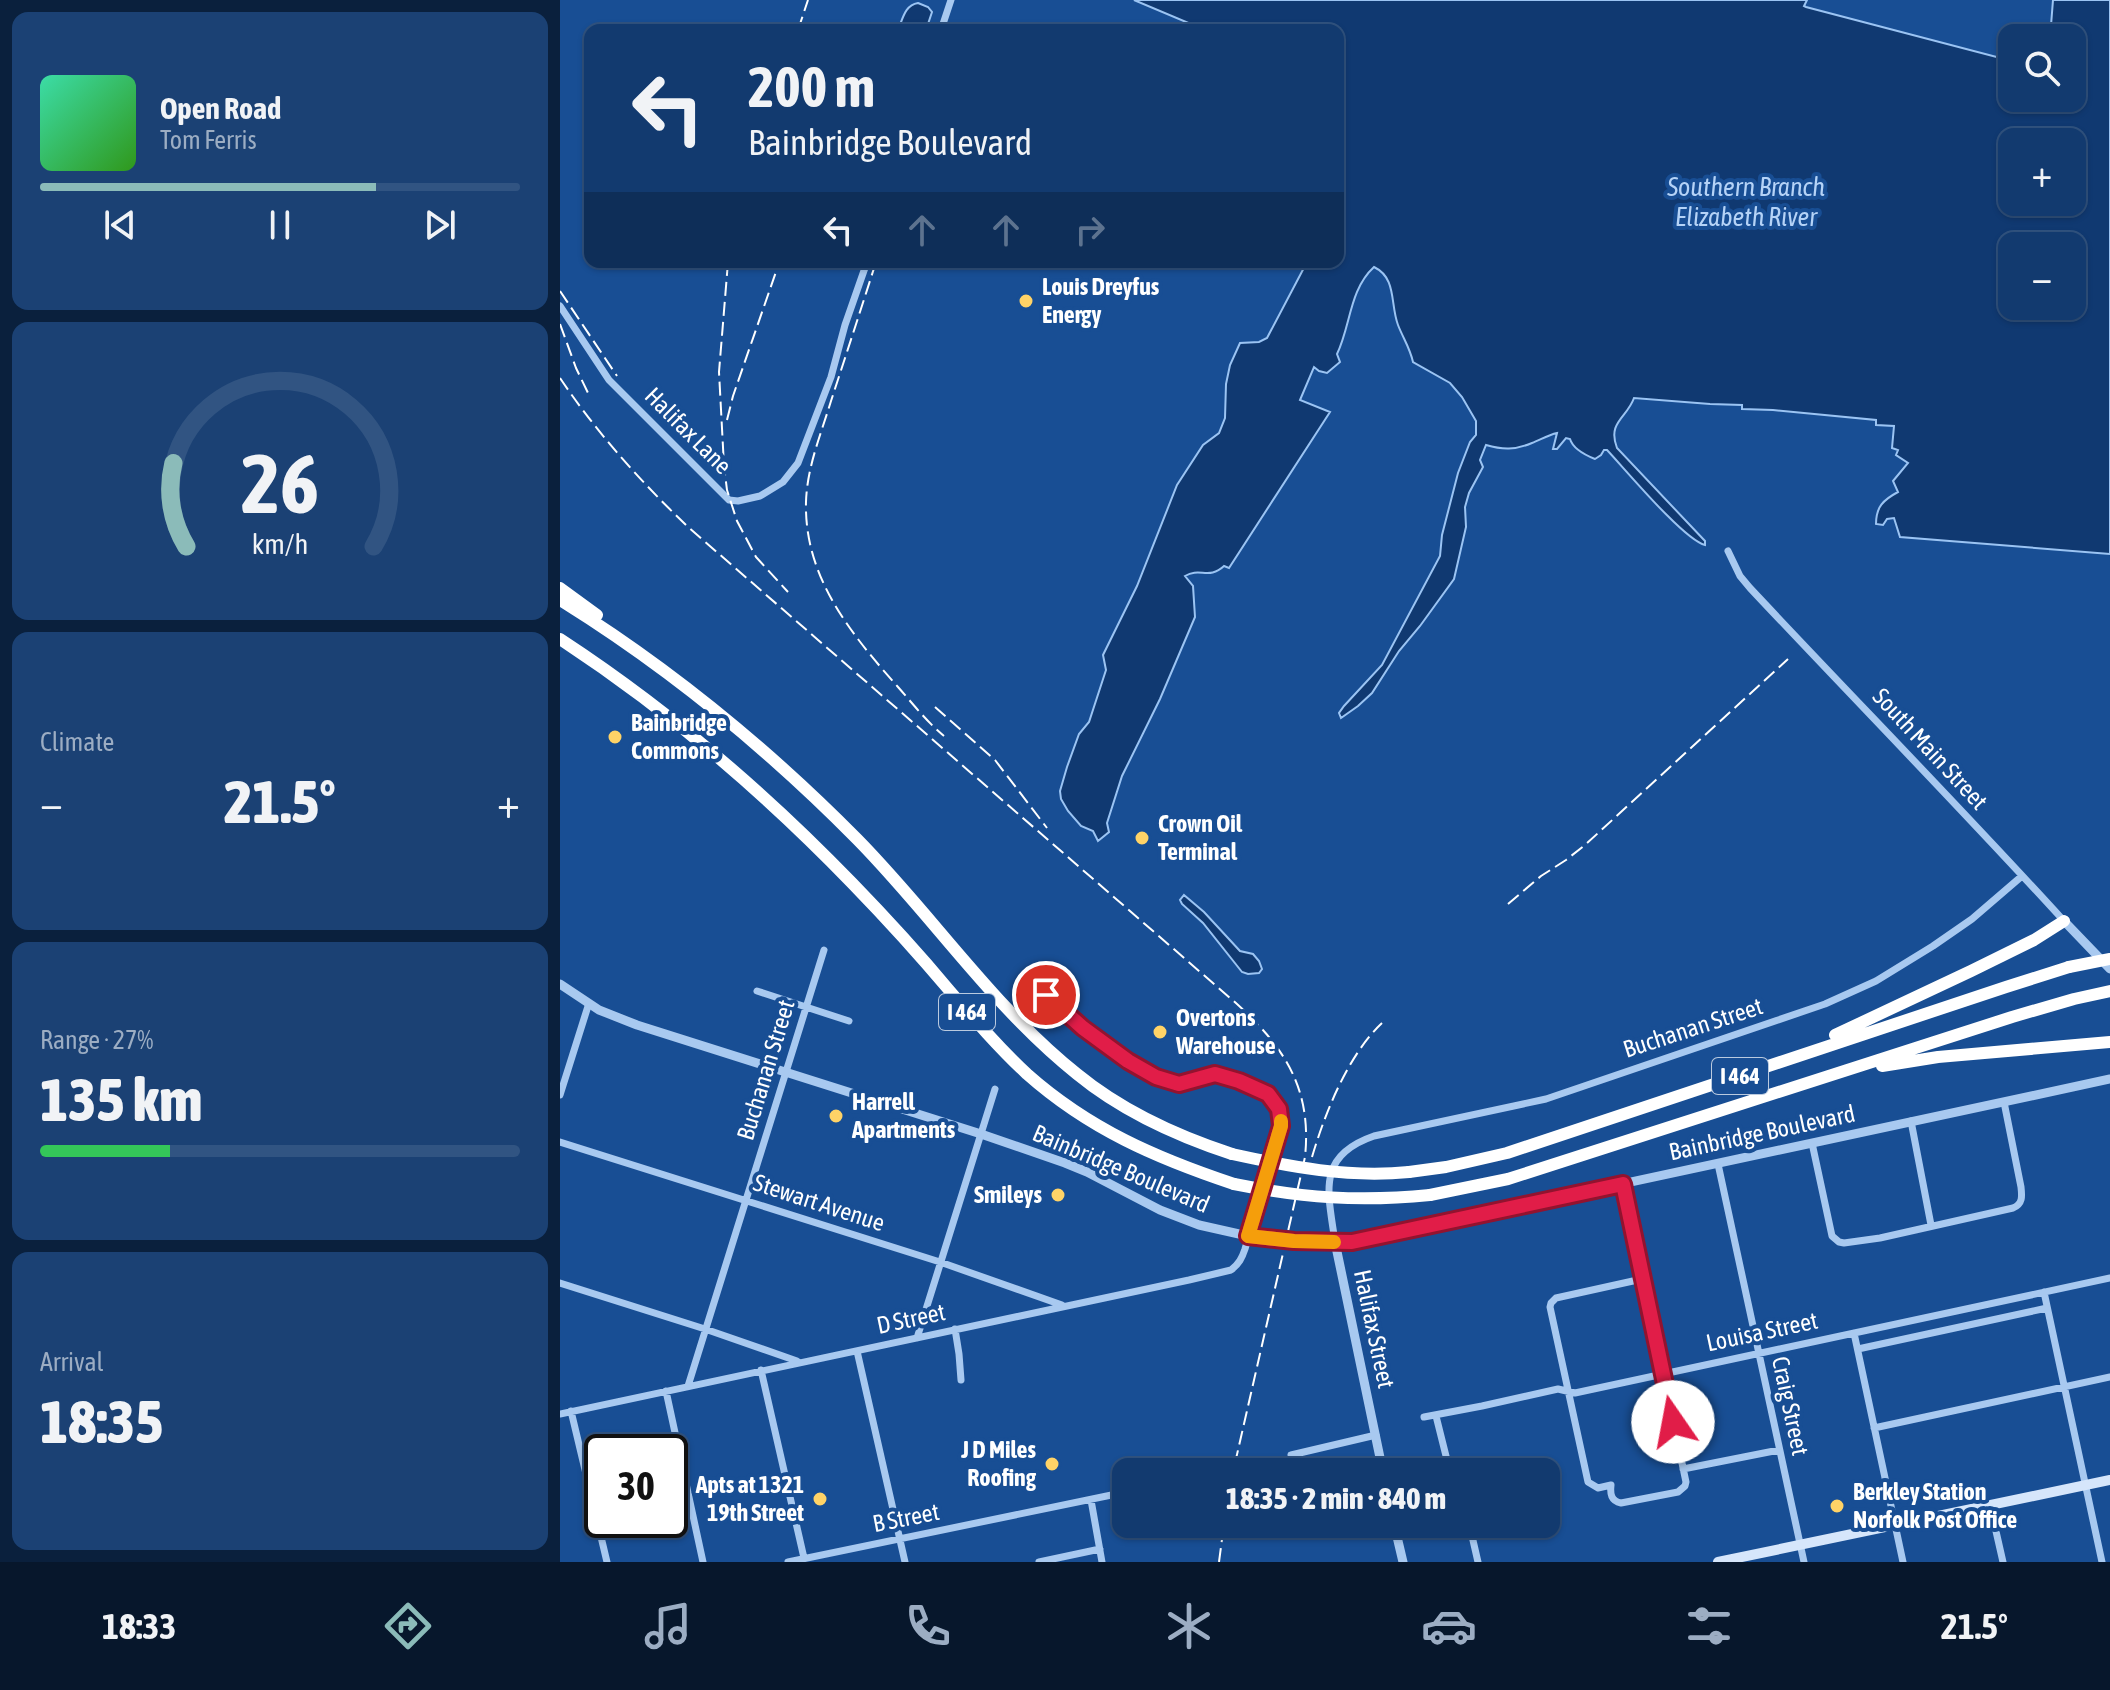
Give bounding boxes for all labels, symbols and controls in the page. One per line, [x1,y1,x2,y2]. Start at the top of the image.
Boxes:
map controls [1998,24,2086,320]
button: search [1998,24,2086,112]
text: 200 m [748,55,875,119]
icon: left [616,56,720,160]
text: Open Road [160,91,281,125]
text: Bainbridge Boulevard [748,121,1032,163]
text: Tom Ferris [160,125,257,155]
button: + [1998,128,2086,216]
water label: Southern Branch Elizabeth River [1666,172,1825,232]
icon: previous [98,203,142,247]
icon: pause [258,203,302,247]
icon: next [418,203,462,247]
icon: left [816,208,860,252]
icon: ahead [900,208,944,252]
icon: ahead [984,208,1028,252]
icon: right [1068,208,1112,252]
button: − [1998,232,2086,320]
place label: Louis Dreyfus Energy [1042,273,1160,328]
marker: Louis Dreyfus Energy [1017,292,1035,310]
street label: Halifax Lane [640,382,737,479]
text: 26 [241,435,319,531]
text: km/h [252,527,308,560]
street label: South Main Street [1868,683,1993,815]
place label: Bainbridge Commons [631,709,727,764]
text: Climate [40,727,114,757]
marker: Bainbridge Commons [606,728,624,746]
text: 21.5° [224,767,336,836]
text: − [40,777,63,827]
text: + [497,777,520,827]
place label: Crown Oil Terminal [1158,810,1243,865]
marker: Crown Oil Terminal [1133,829,1151,847]
pin [1012,961,1080,1029]
icon: arrive [1024,973,1068,1017]
street label: Buchanan Street [1620,992,1766,1063]
road number: I 464 [939,994,995,1030]
street label: Buchanan Street [731,996,800,1143]
place label: Overtons Warehouse [1175,1004,1276,1059]
marker: Overtons Warehouse [1151,1023,1169,1041]
text: Range · 27% [40,1025,153,1055]
road number: I 464 [1712,1058,1768,1094]
text: 135 km [40,1065,202,1134]
place label: Harrell Apartments [851,1088,956,1143]
street label: Bainbridge Boulevard [1666,1100,1857,1165]
marker: Harrell Apartments [827,1107,845,1125]
street label: Bainbridge Boulevard [1029,1119,1214,1218]
street label: Stewart Avenue [750,1169,888,1236]
place label: Smileys [974,1181,1043,1208]
marker: Smileys [1049,1186,1067,1204]
street label: Halifax Street [1349,1267,1400,1391]
street label: D Street [874,1298,948,1339]
street label: Louisa Street [1704,1307,1820,1356]
text: Arrival [40,1347,104,1377]
street label: Craig Street [1767,1354,1814,1458]
position arrow [1631,1380,1715,1464]
text: 18:35 [40,1387,163,1456]
speed limit sign: 30 [584,1434,688,1538]
place label: J D Miles Roofing [960,1436,1037,1491]
marker: J D Miles Roofing [1043,1455,1061,1473]
place label: Apts at 1321 19th Street [695,1471,804,1526]
place label: Berkley Station Norfolk Post Office [1853,1478,2017,1533]
text: 18:35 · 2 min · 840 m [1226,1481,1446,1515]
marker: Apts at 1321 19th Street [811,1490,829,1508]
marker: Berkley Station Norfolk Post Office [1828,1497,1846,1515]
street label: B Street [870,1498,942,1537]
icon: directions [380,1598,436,1654]
icon: music [640,1598,696,1654]
icon: phone [900,1598,956,1654]
icon: climate [1161,1598,1217,1654]
icon: car [1421,1598,1477,1654]
icon: filters [1681,1598,1737,1654]
text: 18:33 [102,1605,176,1647]
text: 21.5° [1941,1605,2008,1647]

